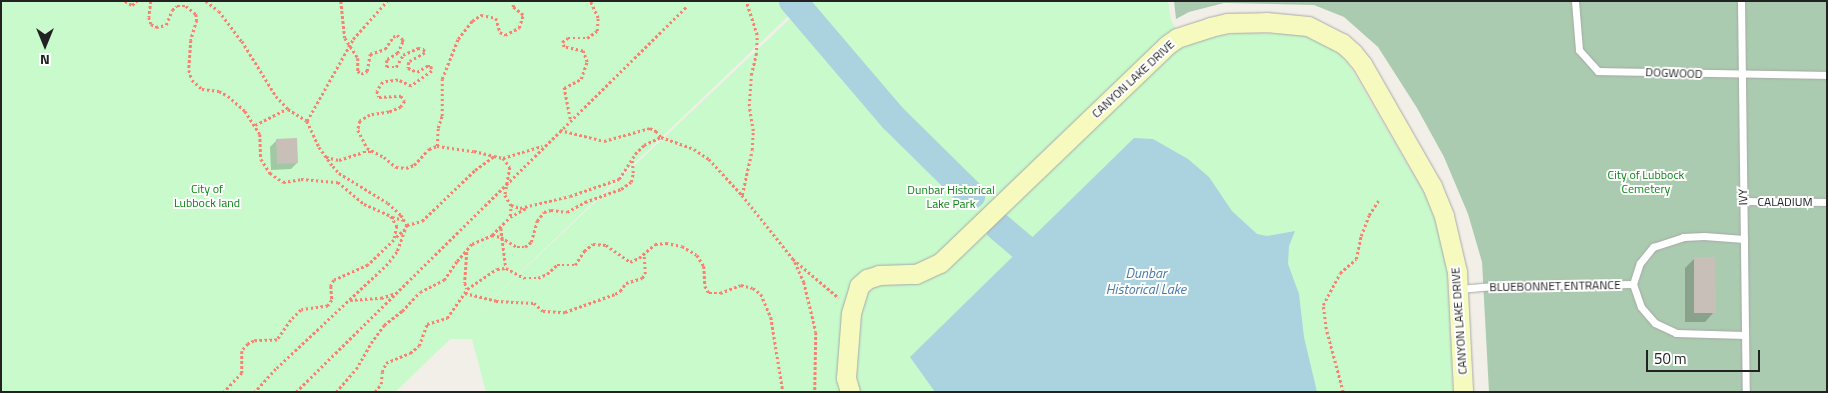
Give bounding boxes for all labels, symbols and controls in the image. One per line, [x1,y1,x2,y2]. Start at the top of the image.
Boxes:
north arrow [20,20,70,70]
street label: CANYON LAKE DRIVE [1089,37,1177,121]
text: N [40,50,50,71]
street label: DOGWOOD [1645,65,1703,81]
park label: City of Lubbock Cemetery [1608,168,1684,196]
park label: City of Lubbock land [174,182,240,210]
park label: Dunbar Historical Lake Park [907,183,995,211]
street label: IVY [1736,189,1750,205]
street label: CALADIUM [1757,195,1813,209]
water label: Dunbar Historical Lake [1106,265,1186,298]
street label: CANYON LAKE DRIVE [1448,267,1470,375]
street label: BLUEBONNET ENTRANCE [1489,278,1621,294]
scale bar [1648,340,1762,372]
text: 50 m [1654,347,1687,370]

